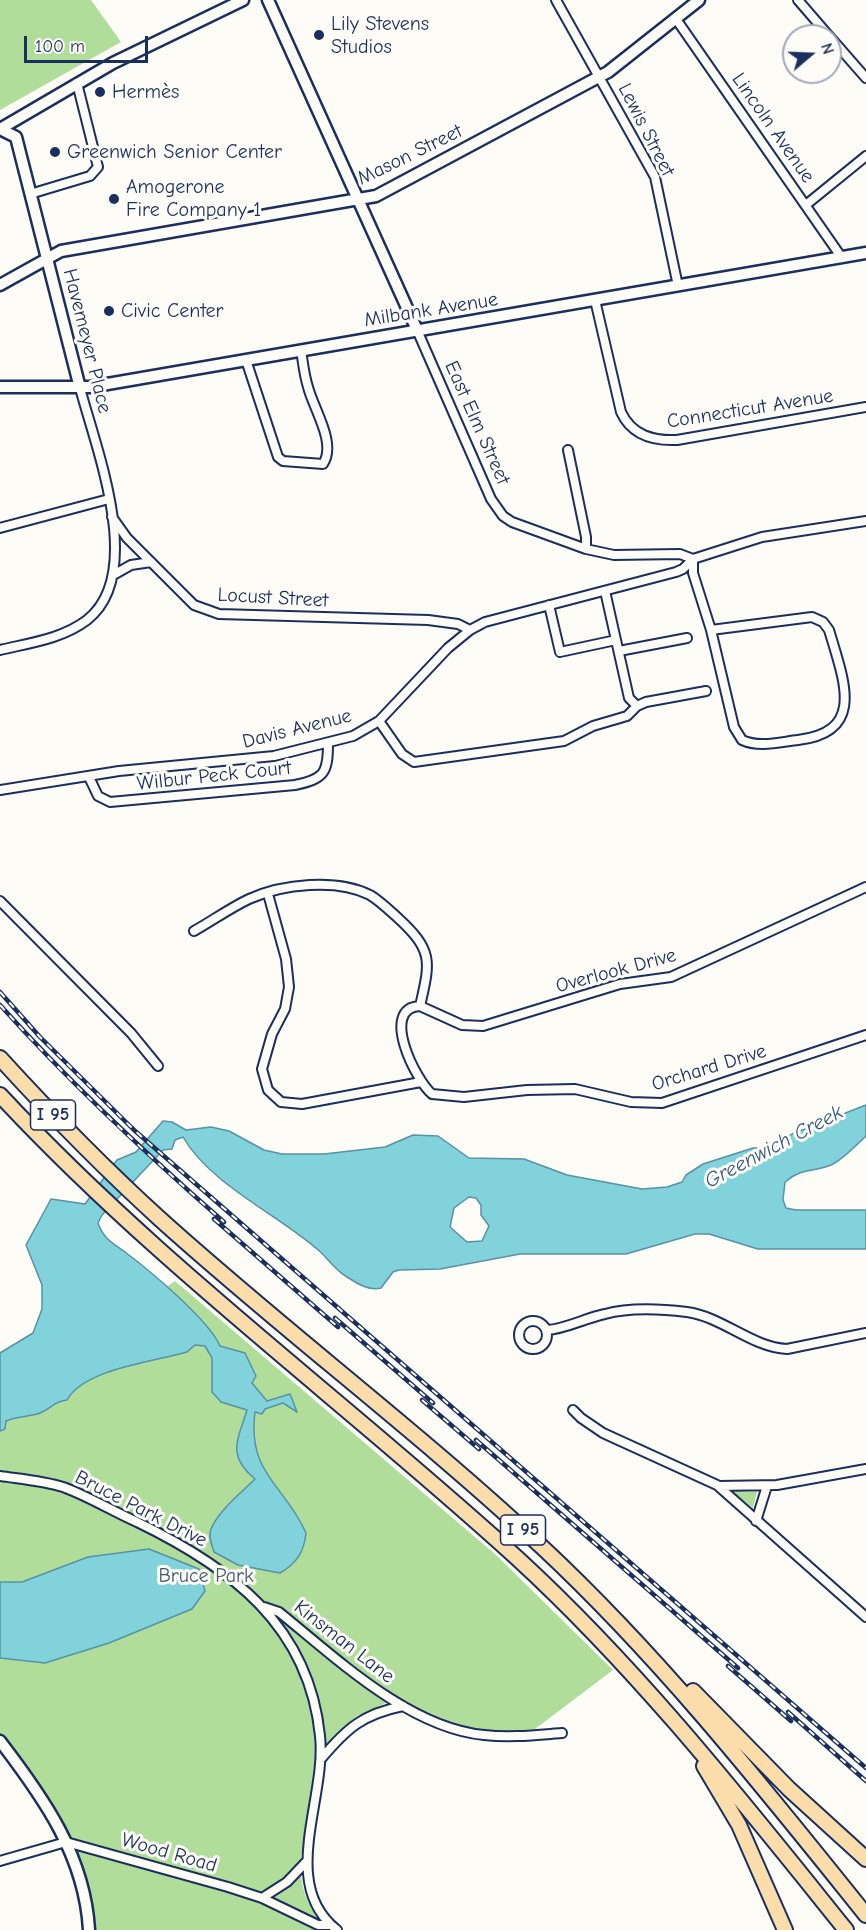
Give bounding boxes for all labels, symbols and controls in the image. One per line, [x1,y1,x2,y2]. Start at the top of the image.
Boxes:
place label: Lily Stevens Studios [331,12,429,59]
scale bar [27,24,152,62]
north arrow [782,24,842,84]
marker: Lily Stevens Studios [312,28,326,42]
text: 100 m [35,36,85,57]
text: N [817,41,837,57]
street label: Lincoln Avenue [726,68,820,188]
street label: Lewis Street [612,79,680,181]
place label: Hermès [112,80,179,104]
marker: Hermès [93,85,107,99]
street label: Mason Street [354,119,466,191]
place label: Greenwich Senior Center [67,140,282,164]
marker: Greenwich Senior Center [48,145,62,159]
place label: Amogerone Fire Company 1 [126,175,261,222]
marker: Amogerone Fire Company 1 [107,192,121,206]
street label: Havemeyer Place [57,266,117,416]
street label: Milbank Avenue [362,288,500,332]
place label: Civic Center [121,299,223,323]
marker: Civic Center [102,304,116,318]
street label: East Elm Street [439,357,515,489]
street label: Connecticut Avenue [665,384,835,434]
street label: Locust Street [217,583,329,613]
street label: Davis Avenue [240,704,354,754]
street label: Wilbur Peck Court [136,756,292,796]
street label: Overlook Drive [553,943,679,999]
street label: Orchard Drive [649,1039,769,1097]
road number: I 95 [31,1100,76,1130]
water label: Greenwich Creek [701,1100,847,1194]
street label: Bruce Park Drive [71,1465,211,1553]
road number: I 95 [500,1515,546,1545]
park label: Bruce Park [158,1564,254,1588]
street label: Kinsman Lane [289,1595,399,1689]
street label: Wood Road [119,1828,219,1878]

